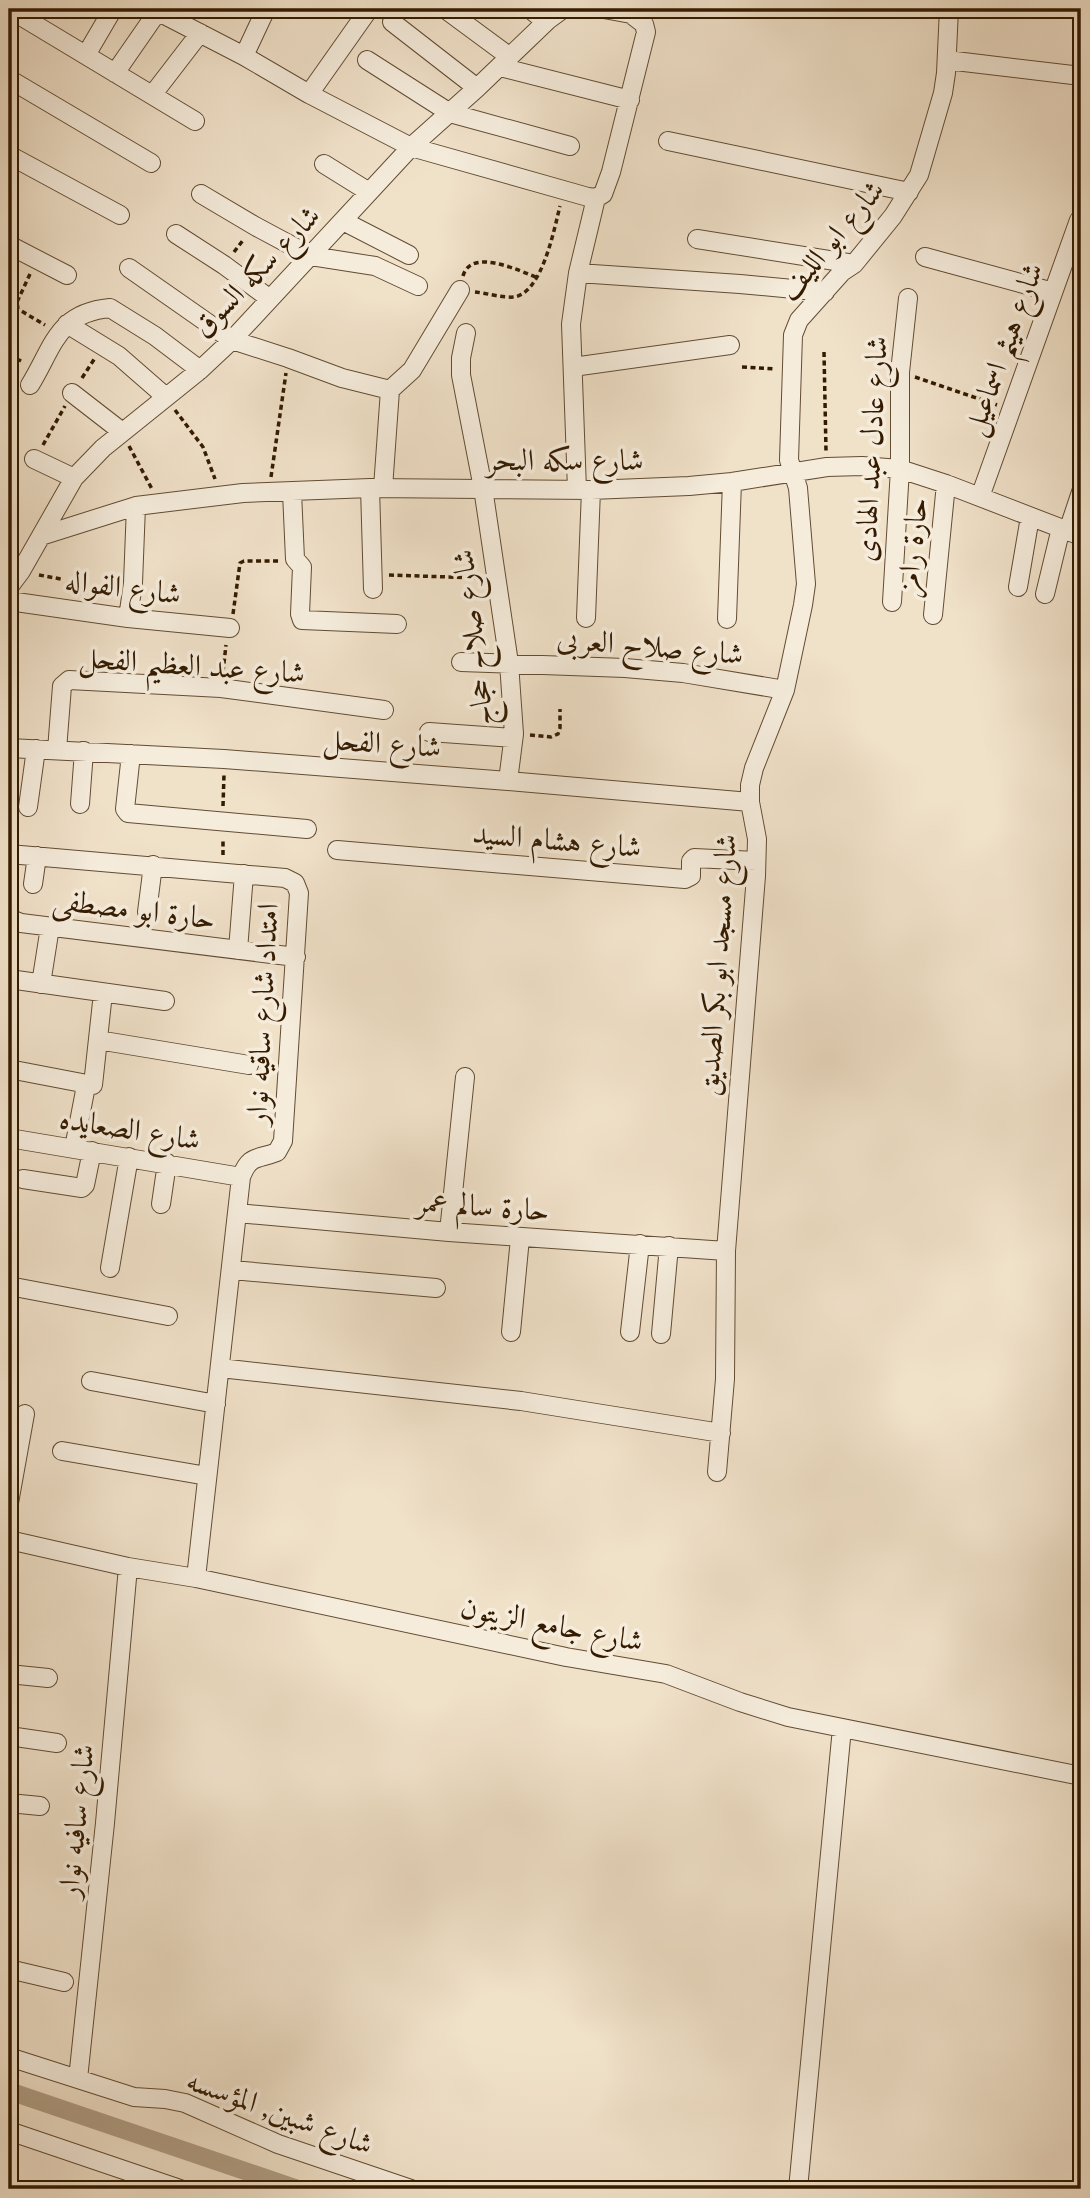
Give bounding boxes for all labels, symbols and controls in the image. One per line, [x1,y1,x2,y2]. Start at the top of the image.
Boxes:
street label: شارع ابو الليف [769,171,897,312]
street label: شارع سكه السوق [183,196,333,349]
street label: شارع هيثم اسماعيل [953,257,1061,444]
street label: شارع عادل عبد الهادى [845,335,902,563]
street label: شارع سكه البحر [484,440,643,485]
street label: حارة رامز [887,496,938,599]
street label: شارع صلاح حجاج [442,547,510,729]
street label: شارع الفواله [62,560,183,619]
street label: شارع صلاح العربى [554,618,745,680]
street label: شارع عبد العظيم الفحل [77,637,306,702]
street label: شارع الفحل [321,719,443,772]
street label: شارع هشام السيد [470,813,643,873]
street label: شارع مسجد ابو بكر الصديق [688,833,751,1098]
street label: حارة ابو مصطفى [50,879,218,941]
street label: امتداد شارع ساقيه نوار [236,902,293,1129]
street label: شارع الصعايده [56,1098,203,1165]
street label: حارة سالم عمر [412,1181,551,1237]
street label: شارع جامع الزيتون [456,1587,647,1668]
street label: شارع سافيه نوار [48,1742,109,1903]
street label: شارع شبين, المؤسسه [179,2060,379,2169]

